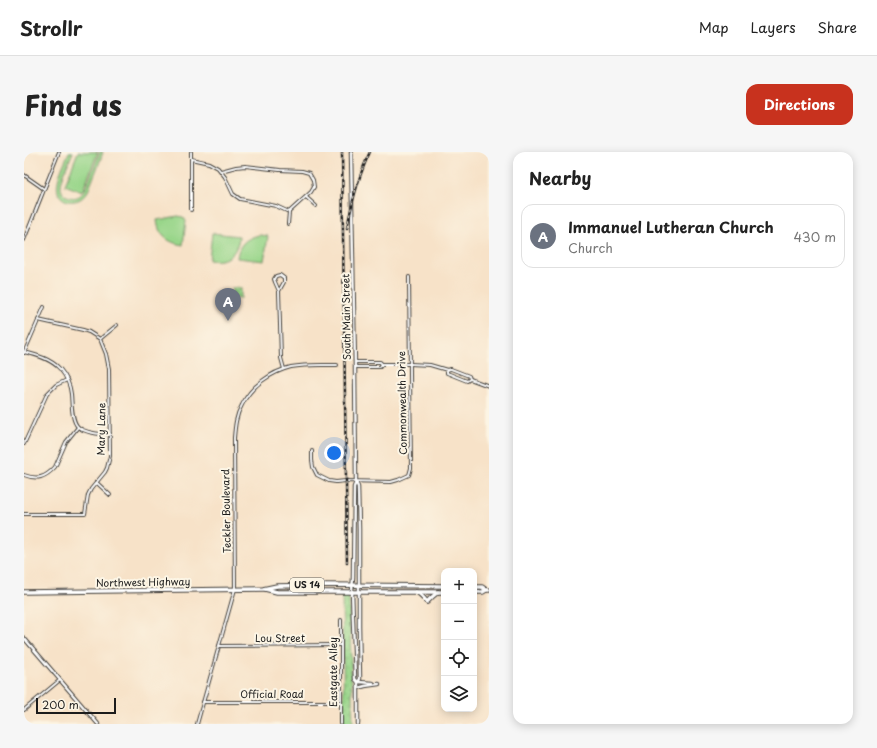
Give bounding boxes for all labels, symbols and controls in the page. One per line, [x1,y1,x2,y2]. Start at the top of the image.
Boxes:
text: Strollr [20,14,83,42]
text: Map [699,17,729,38]
text: Layers [751,17,796,38]
text: Share [818,17,857,38]
text: Find us [24,83,122,126]
button: Directions [746,84,853,125]
text: Nearby [529,165,591,191]
text: Immanuel Lutheran Church [568,215,774,238]
text: A [538,227,548,246]
text: 430 m [794,227,836,246]
text: Church [568,238,613,257]
street label: South Main Street [337,274,354,360]
pin: A [215,288,241,321]
street label: Commonwealth Drive [393,351,410,455]
street label: Mary Lane [93,402,108,456]
your location [324,443,344,463]
street label: Teckler Boulevard [217,469,234,553]
map controls [441,568,477,712]
button: + [441,568,477,604]
street label: Northwest Highway [96,573,190,591]
road number: US 14 [290,578,324,592]
button: − [441,604,477,640]
street label: Lou Street [255,630,305,645]
street label: Eastgate Alley [325,637,340,707]
button: locate [441,640,477,676]
button: layers [441,676,477,712]
street label: Official Road [240,686,304,701]
scale bar [36,696,116,715]
text: 200 m [42,696,79,713]

